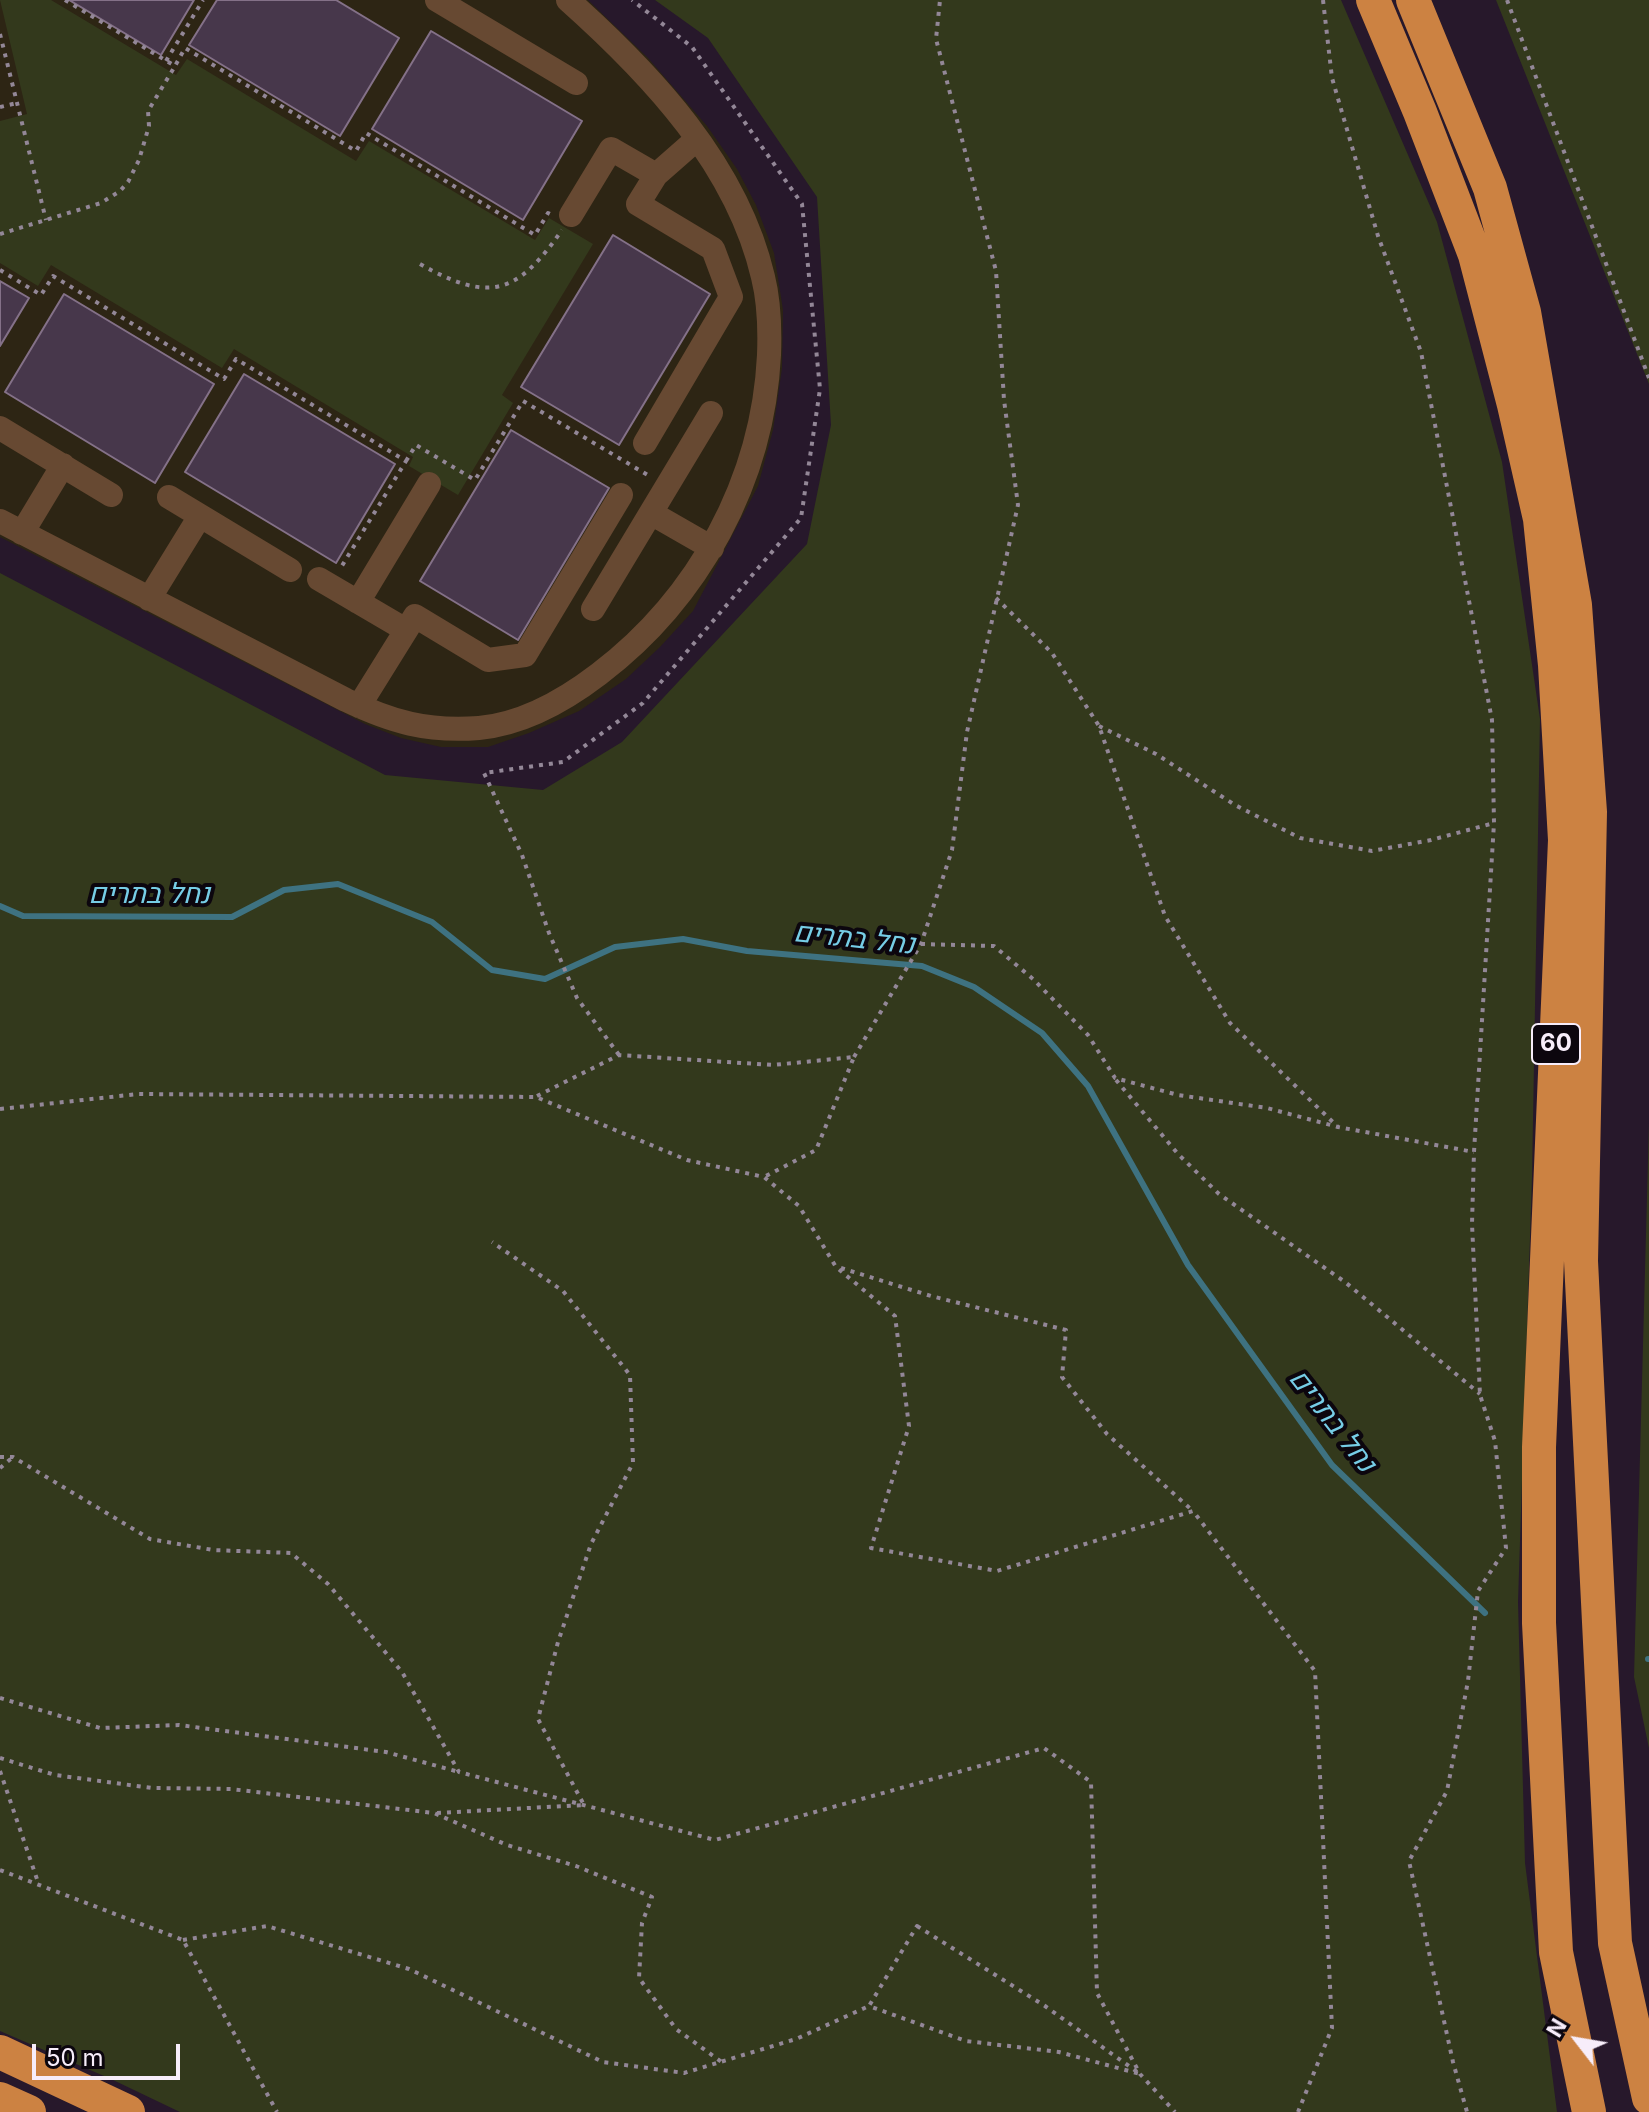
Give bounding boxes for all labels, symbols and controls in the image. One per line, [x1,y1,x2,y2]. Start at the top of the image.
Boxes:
water label: נחל בתרים [88,878,210,912]
water label: נחל בתרים [792,916,916,962]
road number: 60 [1532,1024,1580,1064]
water label: נחל בתרים [1281,1363,1383,1479]
north arrow [1537,2000,1617,2080]
text: N [1541,2014,1572,2042]
scale bar [36,2028,184,2078]
text: 50 m [46,2043,104,2072]

